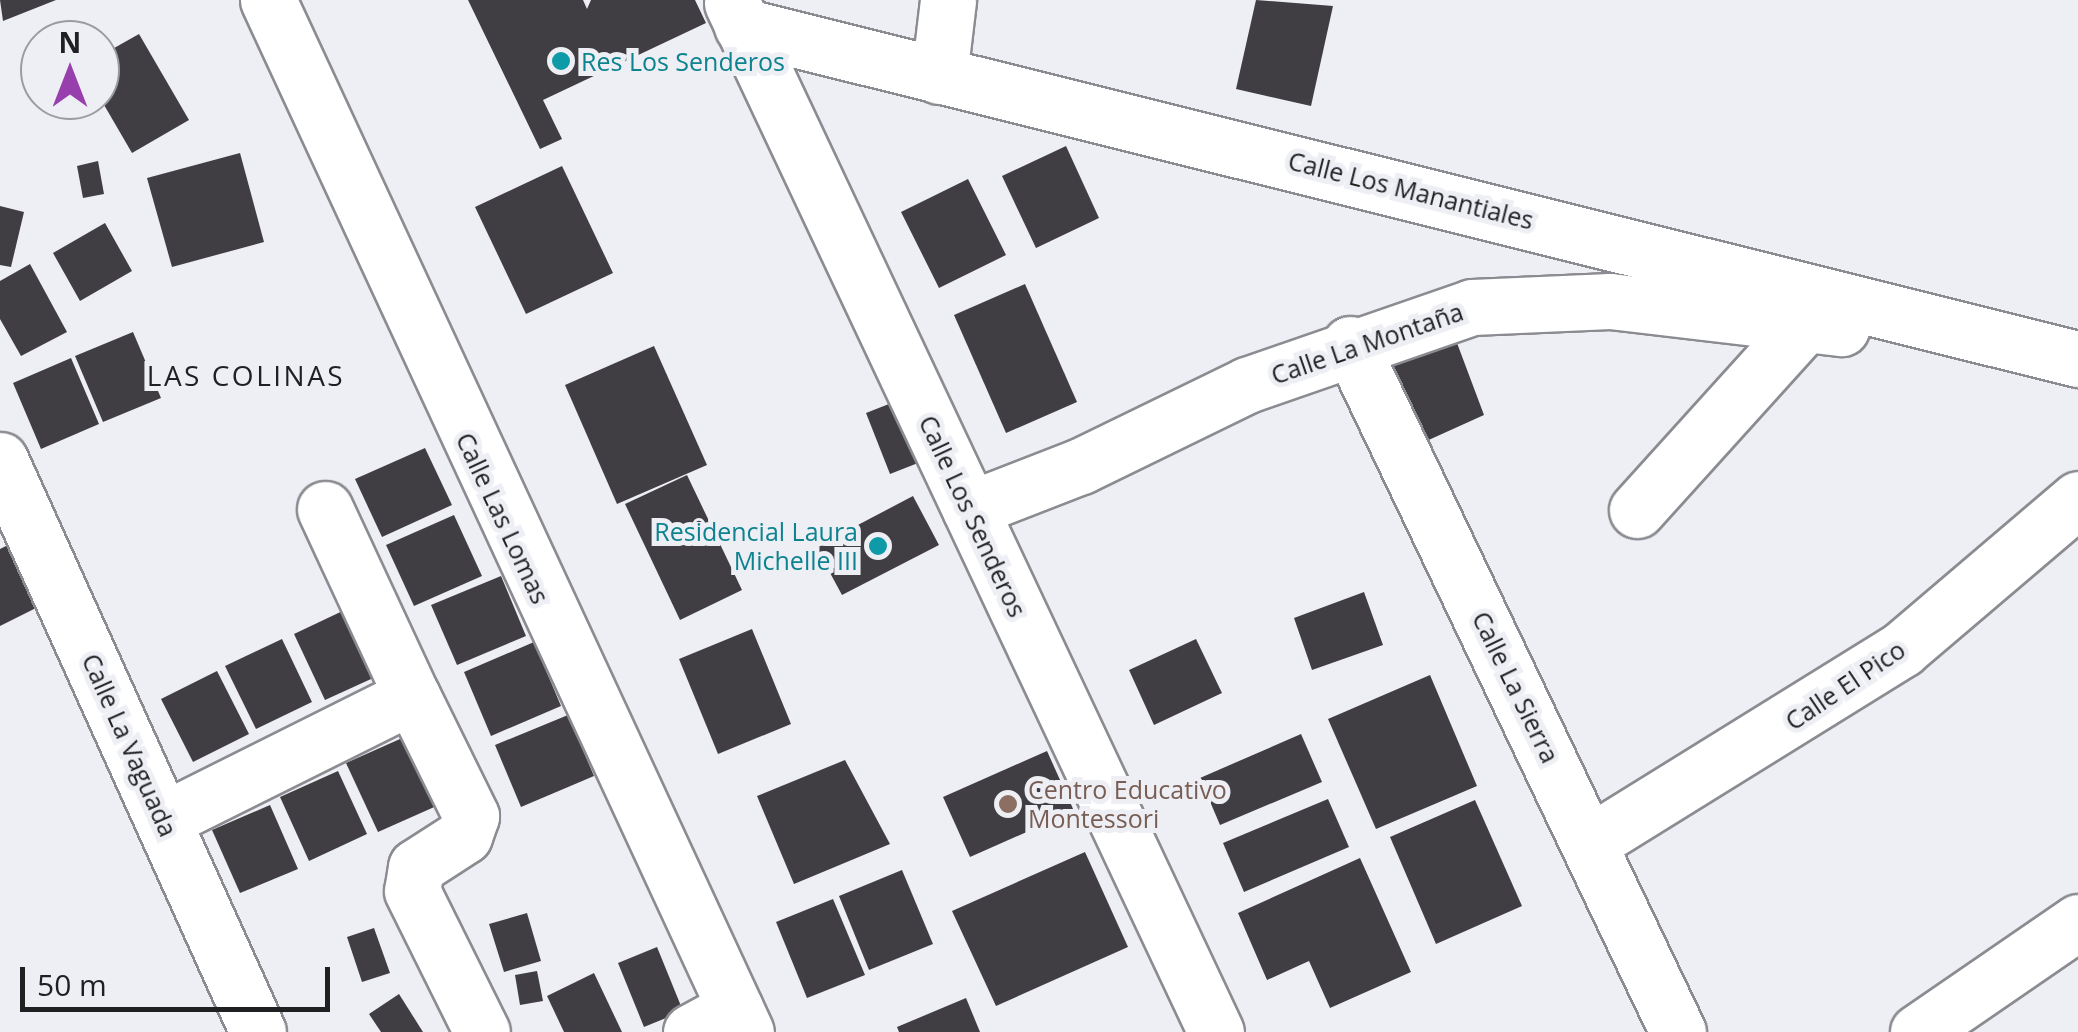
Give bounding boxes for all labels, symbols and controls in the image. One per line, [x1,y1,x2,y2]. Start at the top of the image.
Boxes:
north arrow [20,20,120,120]
text: N [59,23,81,61]
place label: Res Los Senderos [581,46,785,76]
marker: Res Los Senderos [550,50,572,72]
street label: Calle Los Manantiales [1285,145,1537,235]
street label: Calle La Montaña [1267,296,1467,390]
district label: LAS COLINAS [147,358,345,392]
street label: Calle Los Senderos [913,410,1033,622]
street label: Calle Las Lomas [450,428,556,608]
place label: Residencial Laura Michelle III [654,517,858,576]
marker: Residencial Laura Michelle III [867,535,889,557]
street label: Calle La Sierra [1466,606,1566,768]
street label: Calle El Pico [1779,634,1911,736]
street label: Calle La Vaguada [76,649,184,841]
place label: Centro Educativo Montessori [1028,775,1227,834]
marker: Centro Educativo Montessori [997,793,1019,815]
scale bar [25,947,335,1009]
text: 50 m [37,964,107,1005]

